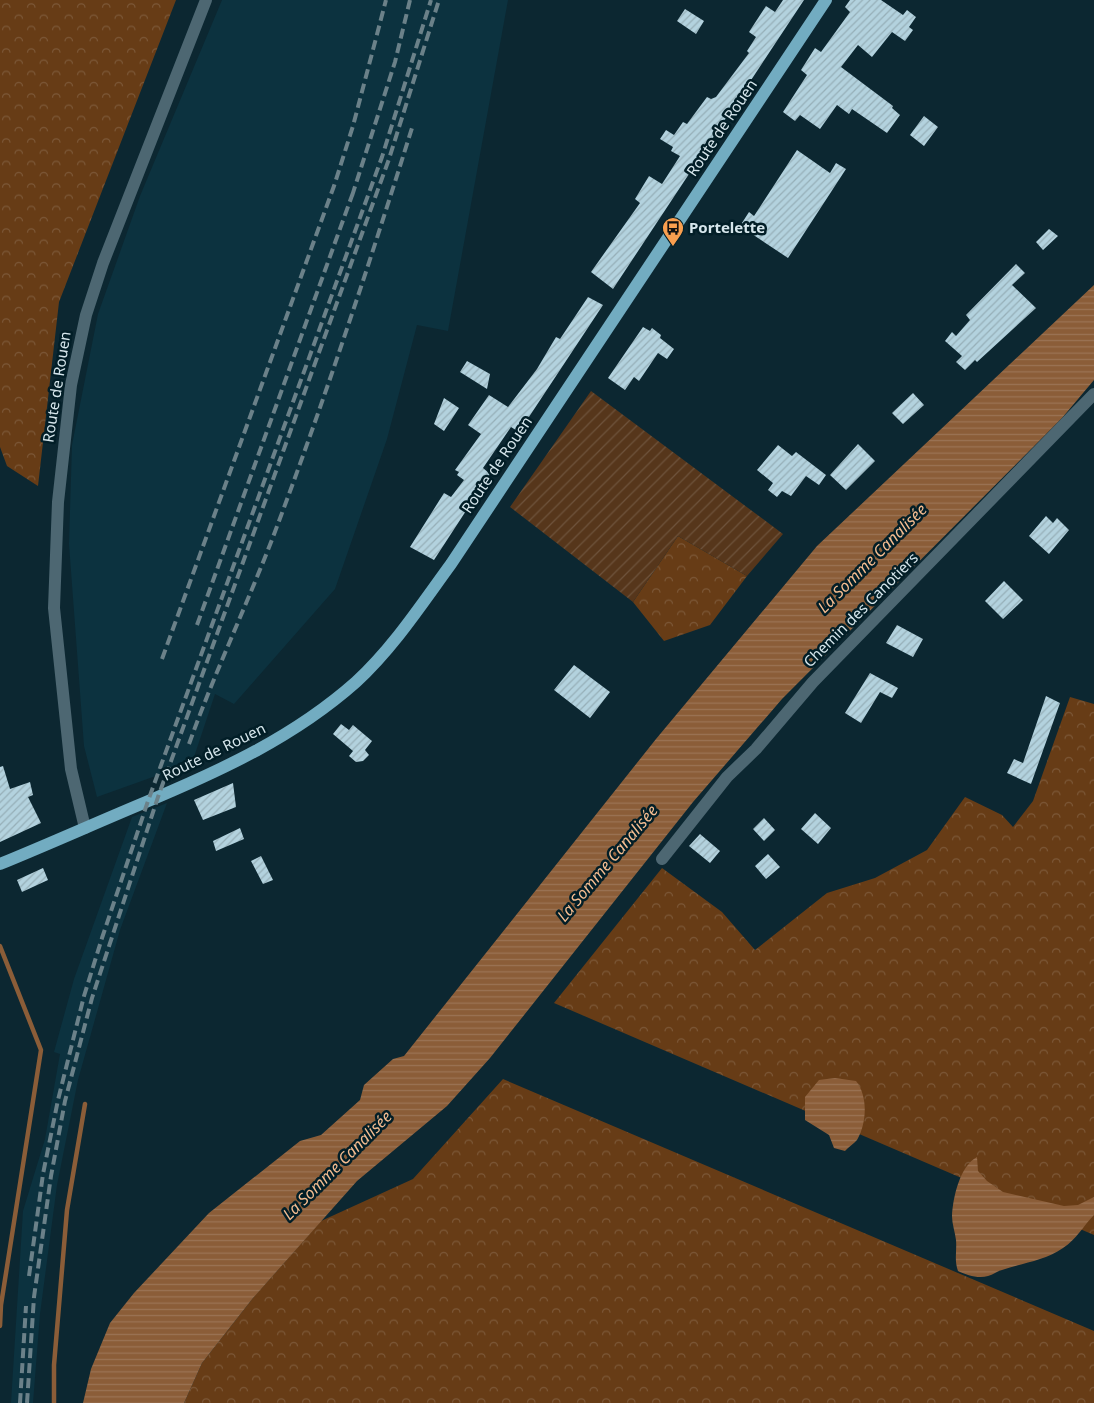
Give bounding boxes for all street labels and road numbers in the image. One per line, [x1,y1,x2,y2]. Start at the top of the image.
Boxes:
street label: Route de Rouen [681,75,761,180]
street label: Route de Rouen [37,330,75,444]
street label: Route de Rouen [456,412,536,517]
street label: Chemin des Canotiers [799,548,922,671]
street label: Route de Rouen [159,717,268,785]

